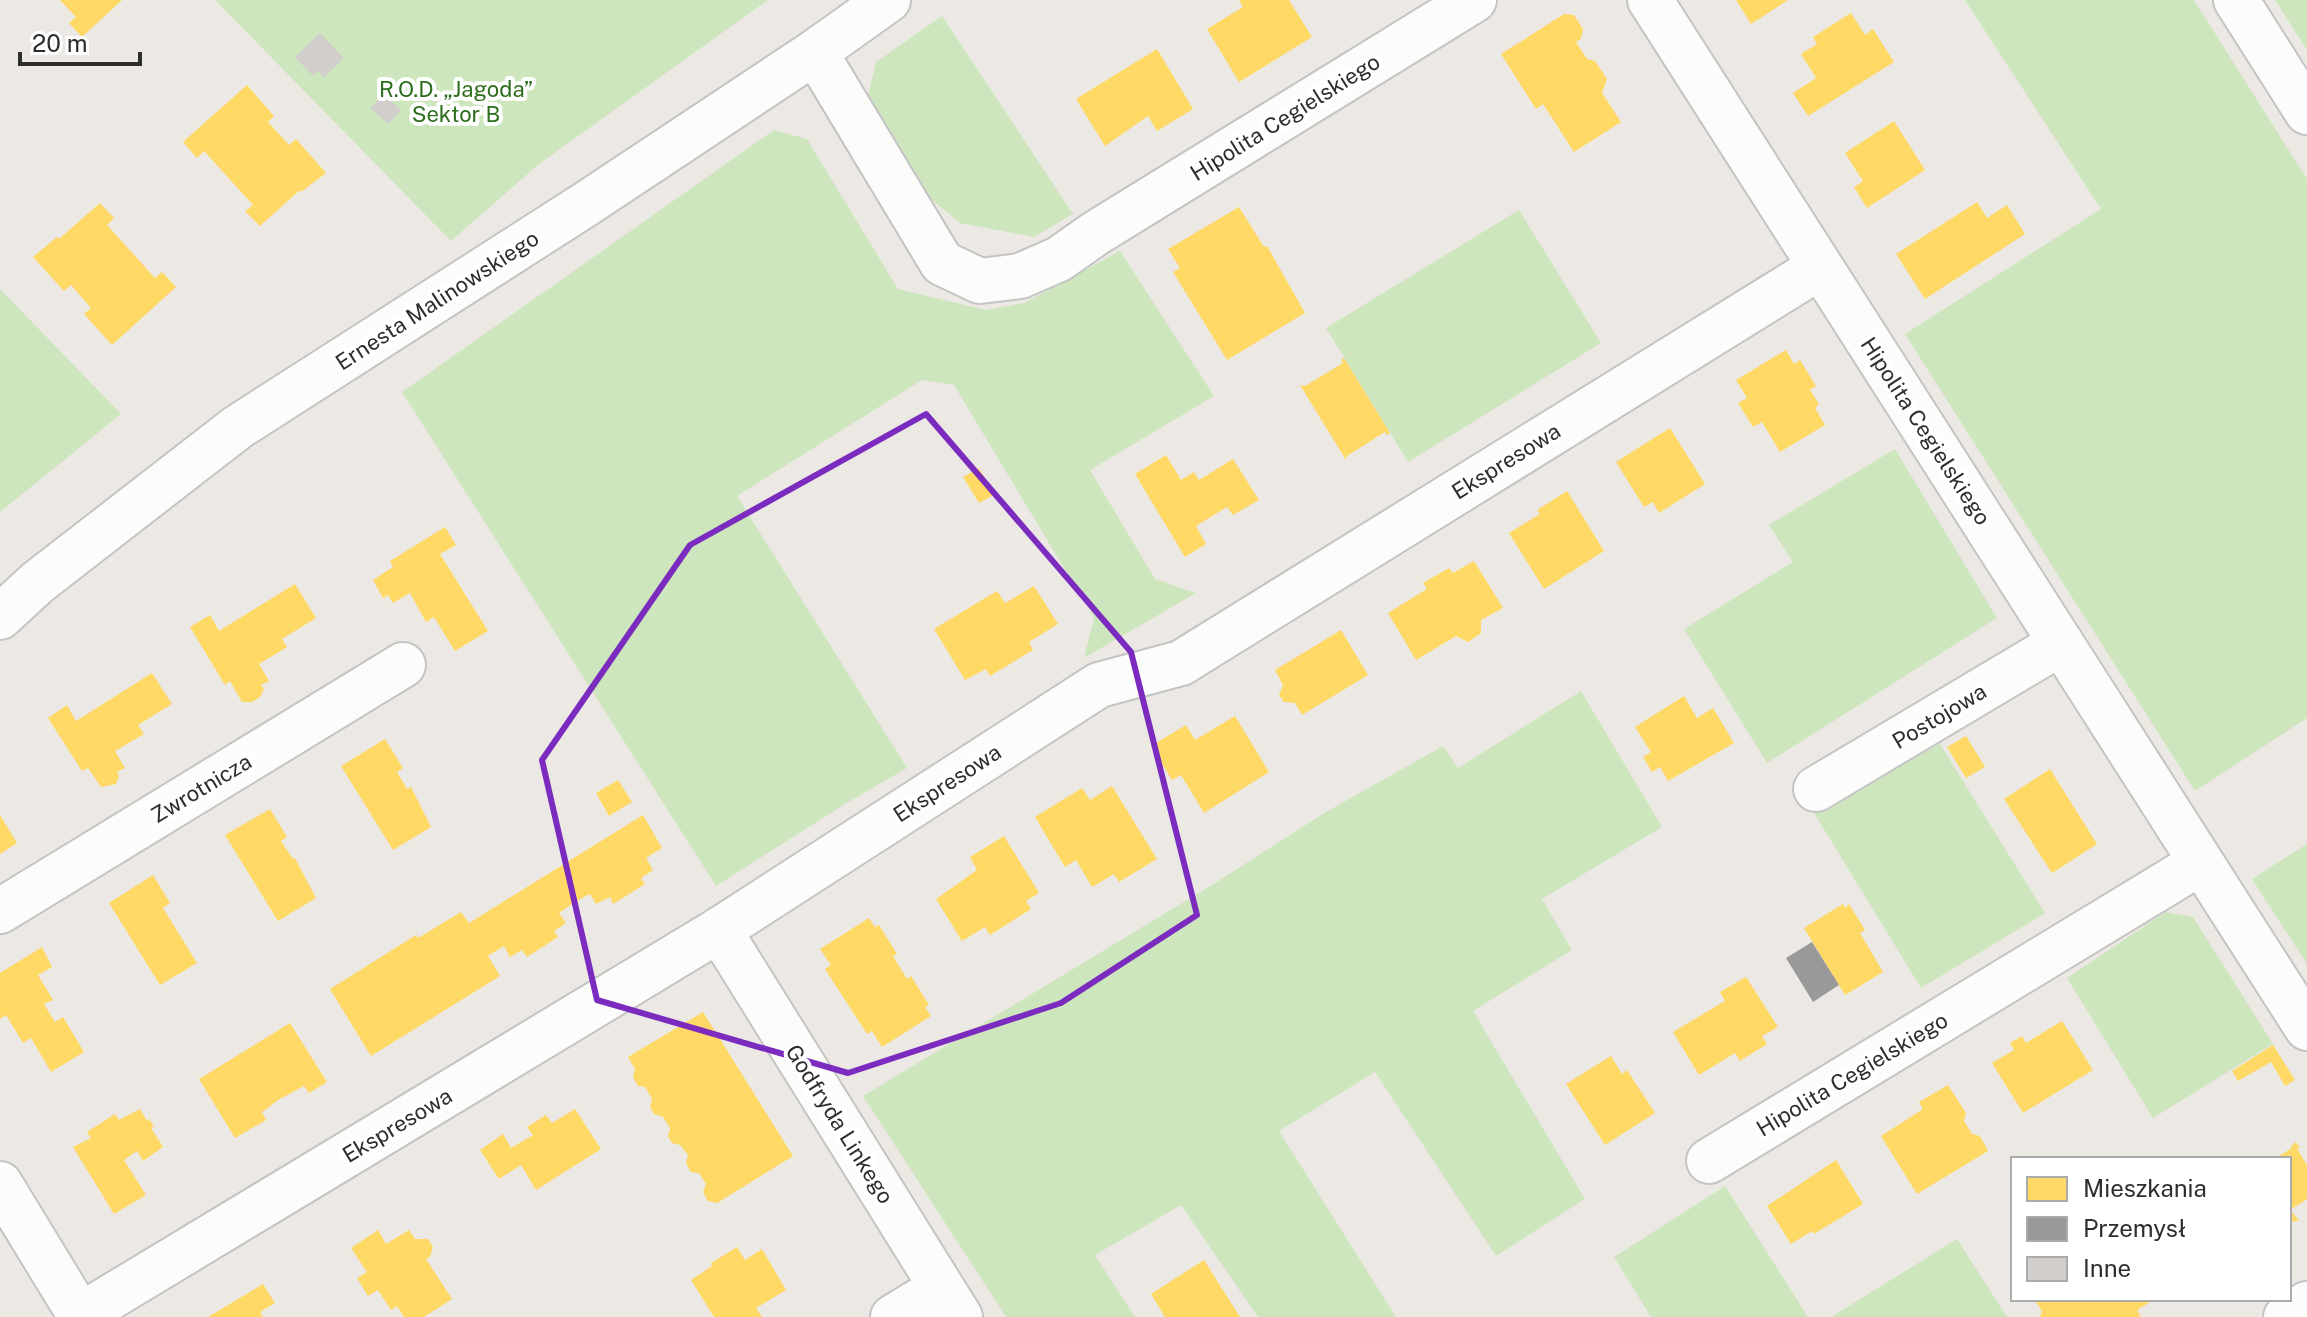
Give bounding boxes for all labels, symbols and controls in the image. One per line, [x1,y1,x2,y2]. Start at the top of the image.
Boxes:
scale bar [20,16,140,66]
text: 20 m [32,29,88,57]
street label: Hipolita Cegielskiego [1185,48,1385,186]
park label: R.O.D. „Jagoda” Sektor B [379,76,533,127]
street label: Ernesta Malinowskiego [331,225,543,375]
street label: Hipolita Cegielskiego [1856,332,1996,530]
street label: Ekspresowa [1447,417,1565,505]
street label: Postojowa [1887,678,1991,754]
street label: Ekspresowa [888,739,1006,827]
street label: Zwrotnicza [146,748,256,828]
street label: Hipolita Cegielskiego [1752,1007,1952,1141]
street label: Godfryda Linkego [781,1040,899,1208]
street label: Ekspresowa [338,1082,456,1168]
legend [2011,1157,2291,1301]
text: Mieszkania [2083,1174,2207,1202]
text: Przemysł [2083,1214,2186,1242]
text: Inne [2083,1254,2131,1282]

